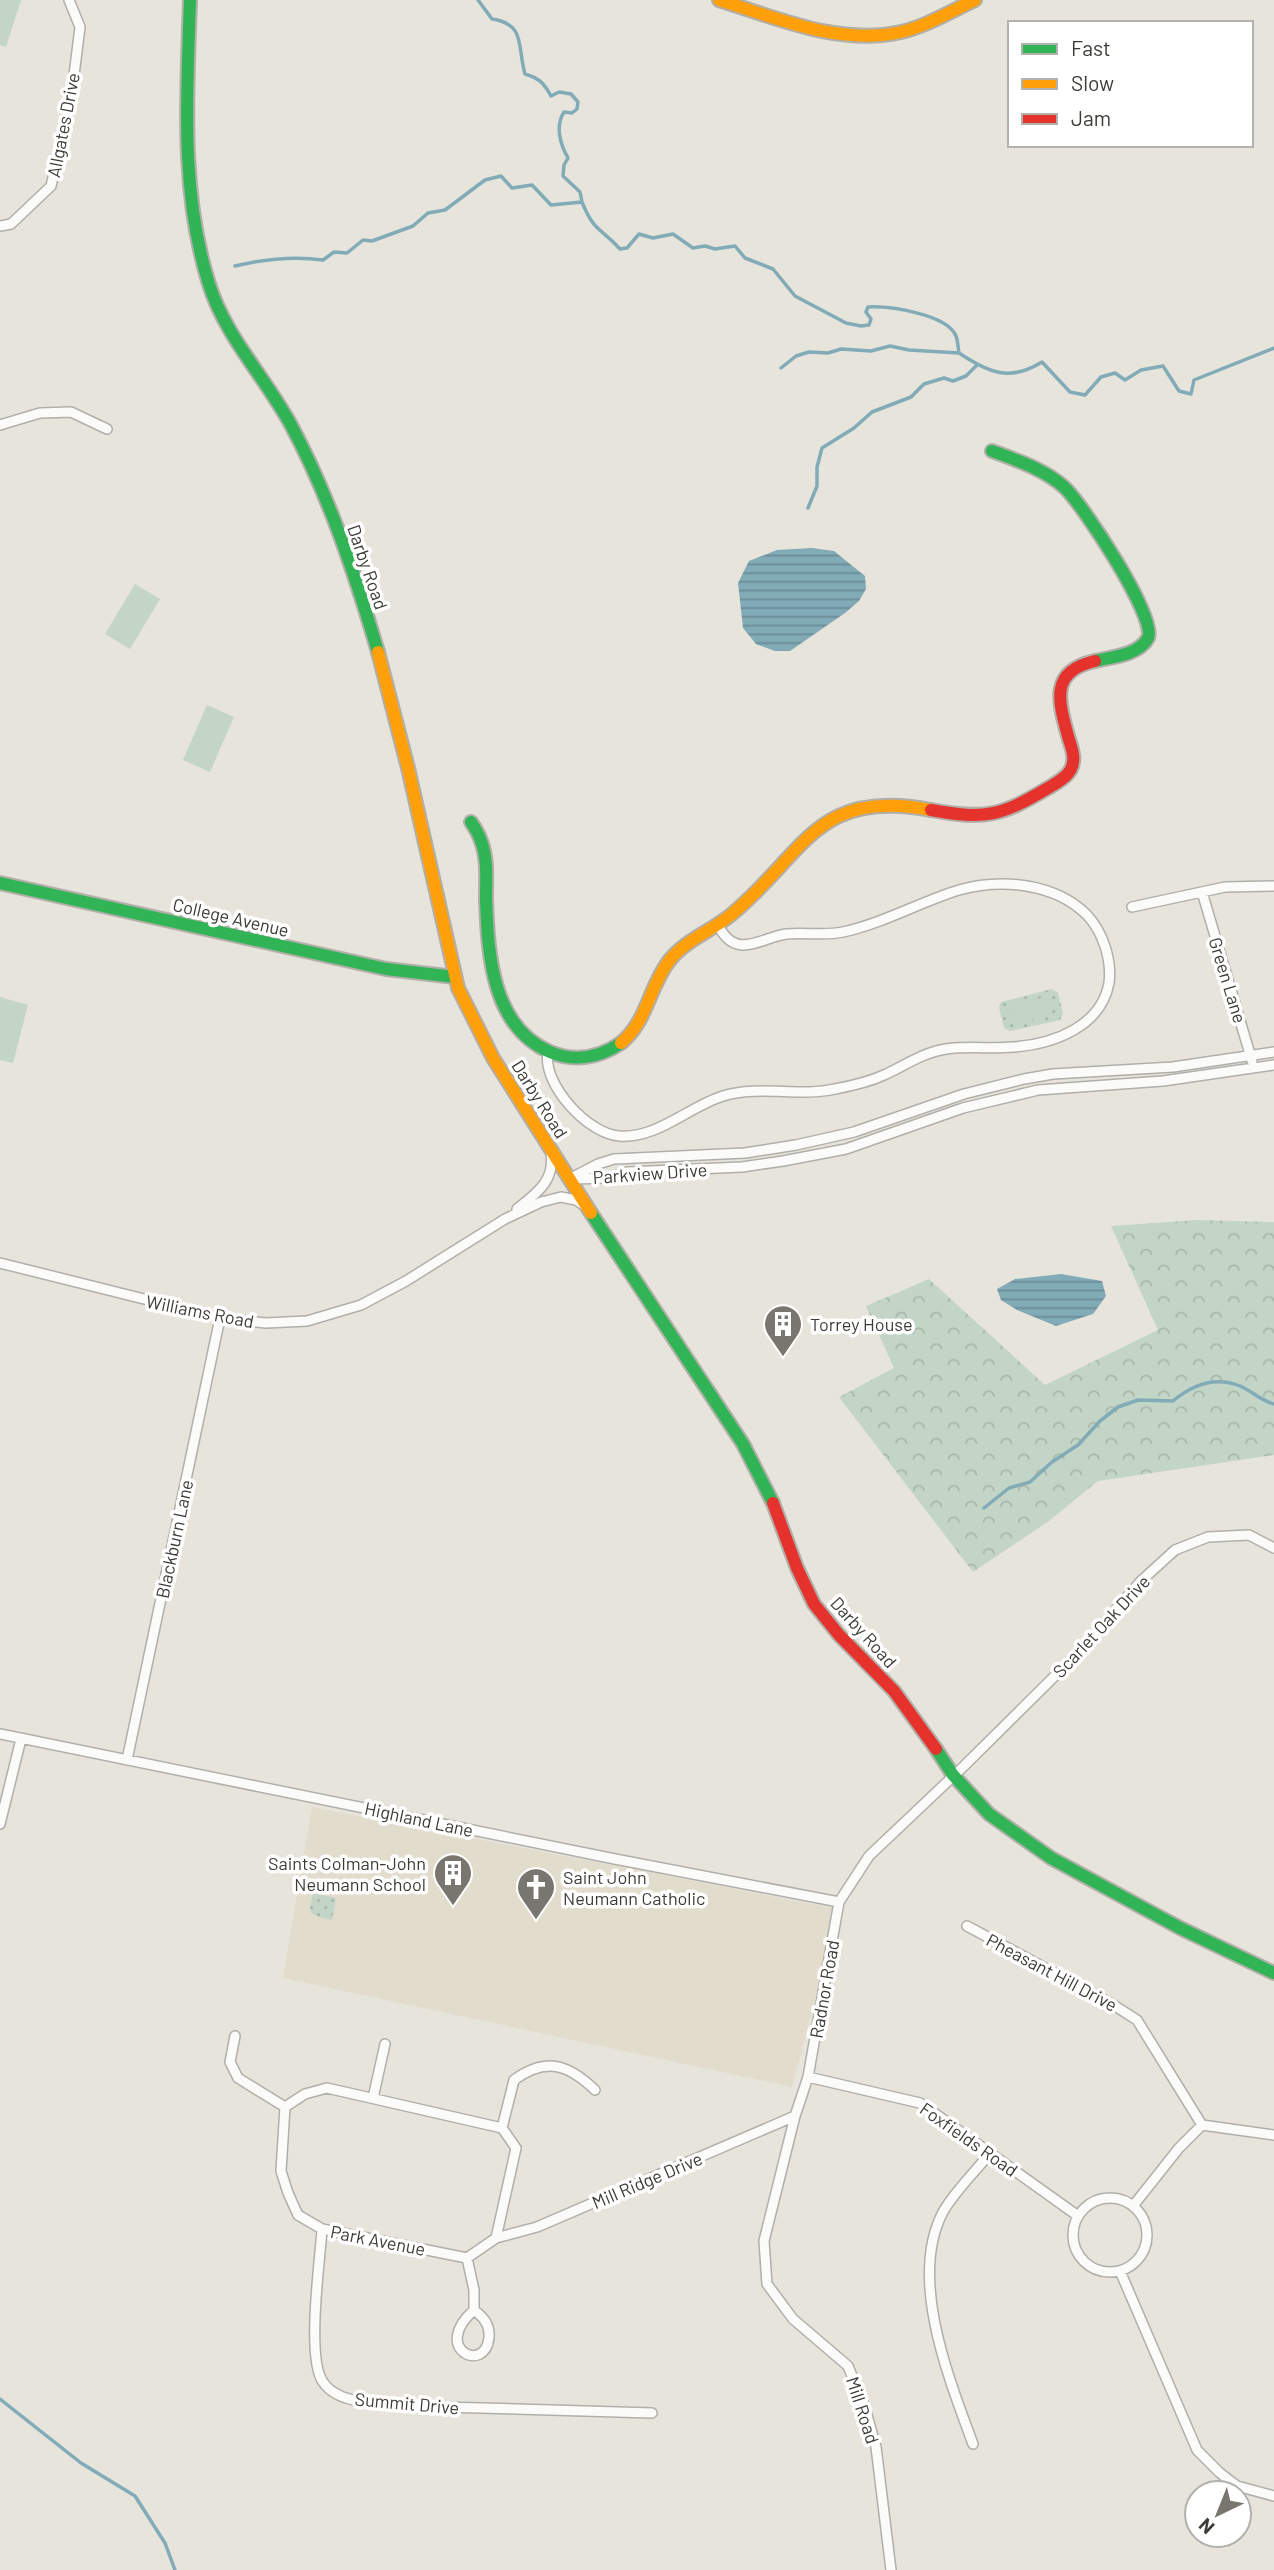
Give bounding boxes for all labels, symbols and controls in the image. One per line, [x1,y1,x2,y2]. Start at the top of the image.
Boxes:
legend [1008,21,1253,147]
text: Fast [1071,35,1111,60]
text: Slow [1071,70,1114,95]
street label: Allgates Drive [42,71,84,179]
text: Jam [1071,105,1111,130]
street label: Darby Road [343,522,393,612]
street label: College Avenue [171,893,291,941]
street label: Green Lane [1205,934,1251,1026]
street label: Darby Road [507,1056,573,1142]
street label: Parkview Drive [592,1158,708,1188]
street label: Williams Road [144,1290,256,1332]
building icon: Torrey House [762,1303,804,1358]
place label: Torrey House [810,1313,913,1335]
street label: Blackburn Lane [151,1478,197,1600]
street label: Scarlet Oak Drive [1048,1570,1154,1682]
street label: Darby Road [826,1592,902,1672]
street label: Highland Lane [363,1797,475,1841]
place label: Saints Colman-John Neumann School [268,1852,426,1895]
building icon: Saints Colman-John Neumann School [432,1852,474,1907]
church icon: Saint John Neumann Catholic [515,1866,557,1921]
place label: Saint John Neumann Catholic [563,1866,705,1909]
street label: Pheasant Hill Drive [983,1928,1121,2016]
street label: Radnor Road [805,1938,843,2040]
street label: Foxfields Road [916,2097,1022,2181]
street label: Mill Ridge Drive [589,2147,705,2213]
street label: Park Avenue [329,2220,427,2260]
street label: Mill Road [842,2374,884,2446]
street label: Summit Drive [354,2387,460,2419]
north arrow [1183,2479,1253,2549]
text: N [1194,2514,1219,2540]

